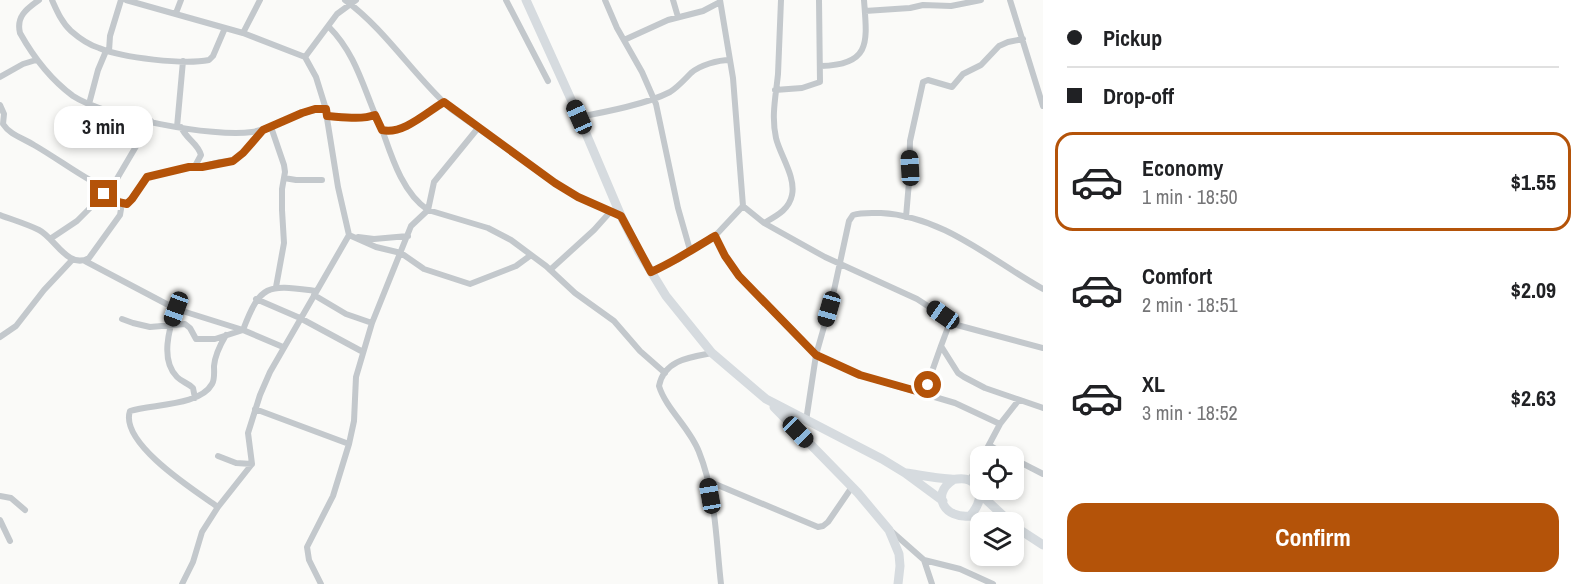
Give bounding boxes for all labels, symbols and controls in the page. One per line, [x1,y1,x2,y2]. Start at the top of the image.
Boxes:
text: Pickup [1103,23,1162,53]
text: Drop-off [1103,81,1174,111]
car [563,97,595,137]
callout: 3 min [54,107,154,149]
text: 3 min [82,113,125,140]
car [900,150,920,186]
text: Economy [1142,153,1223,183]
icon: car [1070,155,1124,209]
text: $1.55 [1511,167,1556,197]
route end [90,180,117,207]
text: 1 min · 18:50 [1142,183,1238,210]
text: Comfort [1142,261,1212,291]
icon: car [1070,263,1124,317]
text: $2.09 [1511,275,1556,305]
car [161,289,191,329]
car [815,289,843,329]
text: 2 min · 18:51 [1142,291,1238,318]
car [923,297,963,333]
text: XL [1142,369,1165,399]
route start [914,371,941,398]
icon: car [1070,371,1124,425]
text: $2.63 [1511,383,1556,413]
text: 3 min · 18:52 [1142,399,1238,426]
car [779,413,817,451]
map controls [970,446,1024,566]
button: locate [970,446,1024,500]
car [698,477,722,515]
button: Confirm [1067,503,1559,572]
button: layers [970,512,1024,566]

